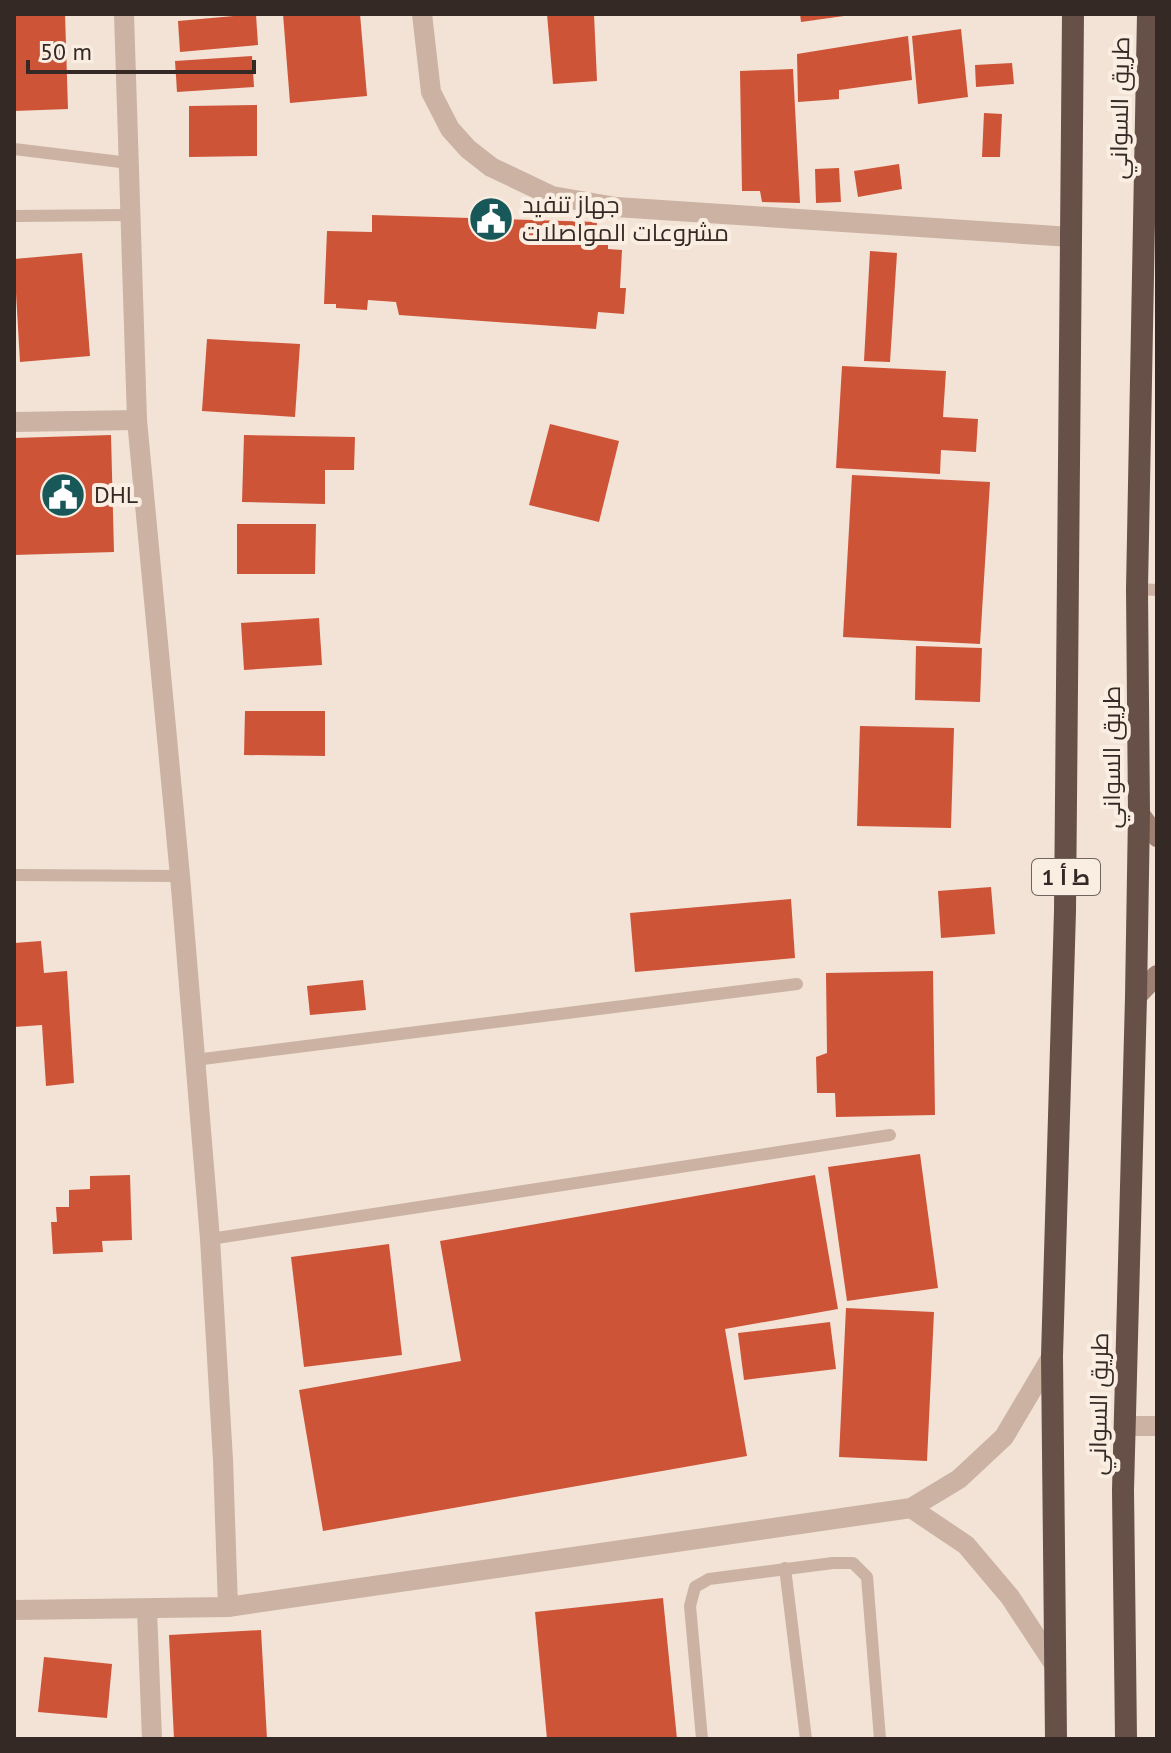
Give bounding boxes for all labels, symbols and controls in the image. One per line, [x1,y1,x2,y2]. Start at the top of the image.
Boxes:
scale bar [28,24,254,74]
text: 50 m [40,36,92,67]
street label: طريق السواني [1103,36,1140,180]
place label: جهاز تنفيد مشروعات المواصلات [522,189,729,248]
public building icon: جهاز تنفيد مشروعات المواصلات [467,195,515,243]
public building icon: DHL [39,471,87,519]
place label: DHL [94,479,138,510]
street label: طريق السواني [1096,686,1131,828]
road number: ط أ 1 [1032,859,1100,895]
street label: طريق السواني [1082,1332,1119,1476]

